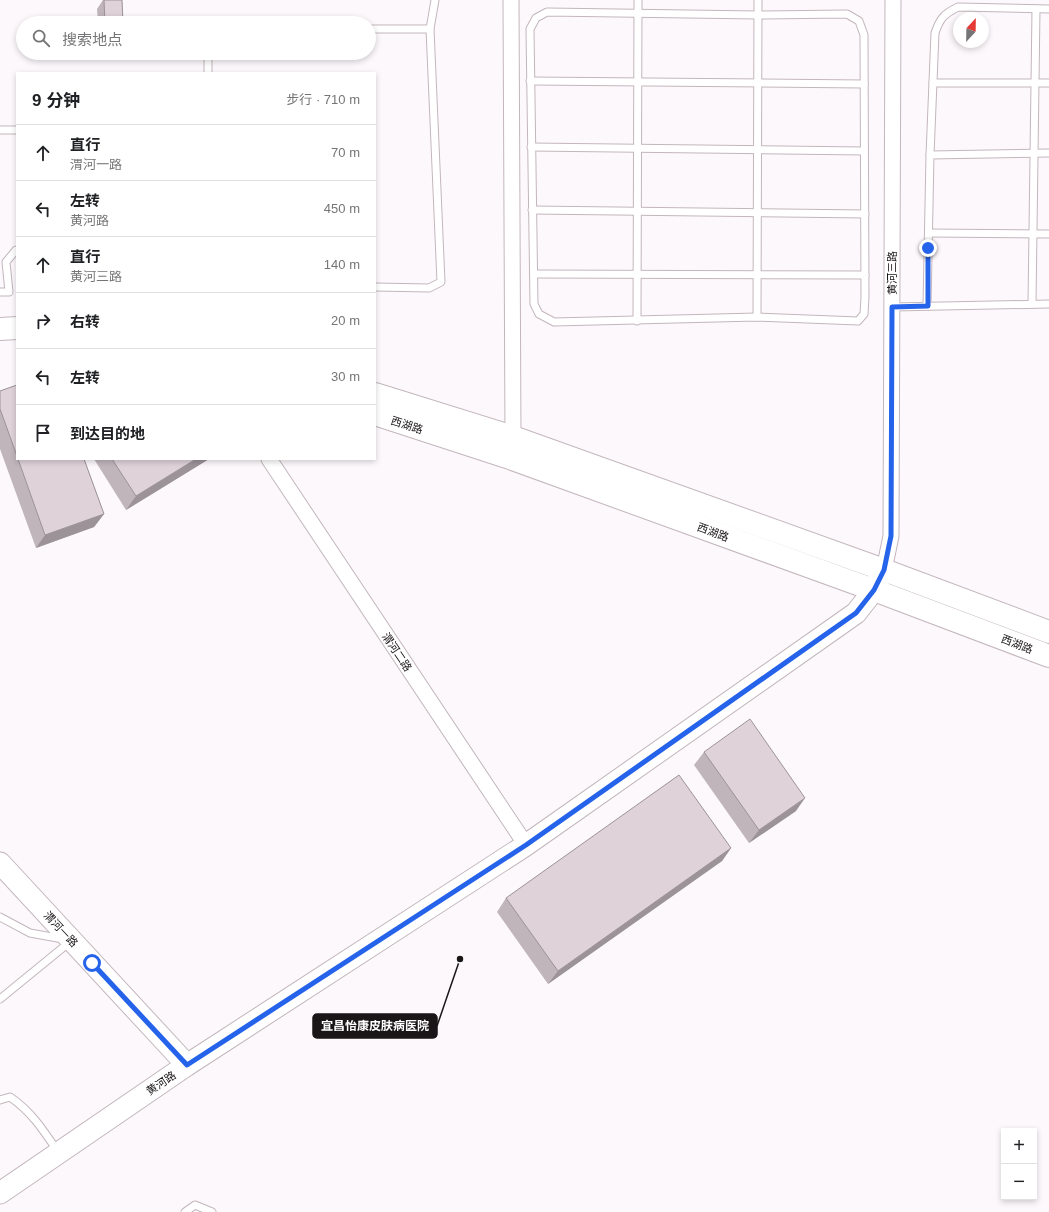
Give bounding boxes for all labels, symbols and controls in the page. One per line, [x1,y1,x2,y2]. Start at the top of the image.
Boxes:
north arrow [953,12,989,48]
search box [16,16,376,60]
icon: search [30,27,52,49]
text: 搜索地点 [62,31,122,48]
text: 9 分钟 [32,91,80,110]
text: 步行 · 710 m [286,92,360,107]
text: 直行 [70,136,100,153]
icon: ahead [32,142,54,164]
text: 70 m [331,145,360,160]
text: 渭河一路 [70,157,122,172]
text: 左转 [70,192,100,209]
icon: left [32,198,54,220]
text: 450 m [324,201,360,216]
text: 黄河路 [70,213,109,228]
route end [919,239,937,257]
text: 直行 [70,248,100,265]
street label: 黄河三路 [886,251,898,295]
icon: ahead [32,254,54,276]
text: 140 m [324,257,360,272]
text: 黄河三路 [70,269,122,284]
icon: right [32,310,54,332]
text: 右转 [70,313,100,330]
text: 20 m [331,313,360,328]
icon: left [32,366,54,388]
text: 左转 [70,369,100,386]
text: 30 m [331,369,360,384]
street label: 西湖路 [389,414,425,436]
icon: arrive [32,422,54,444]
text: 到达目的地 [70,425,145,442]
street label: 西湖路 [695,521,731,543]
street label: 渭河二路 [380,630,414,674]
street label: 西湖路 [999,632,1035,656]
street label: 渭河一路 [42,909,80,949]
route start [83,954,101,972]
callout: 宜昌怡康皮肤病医院 [313,1014,437,1038]
text: 宜昌怡康皮肤病医院 [321,1019,429,1033]
street label: 黄河路 [144,1069,178,1097]
map controls [1001,1128,1037,1200]
button: + [1001,1128,1037,1164]
button: − [1001,1164,1037,1200]

